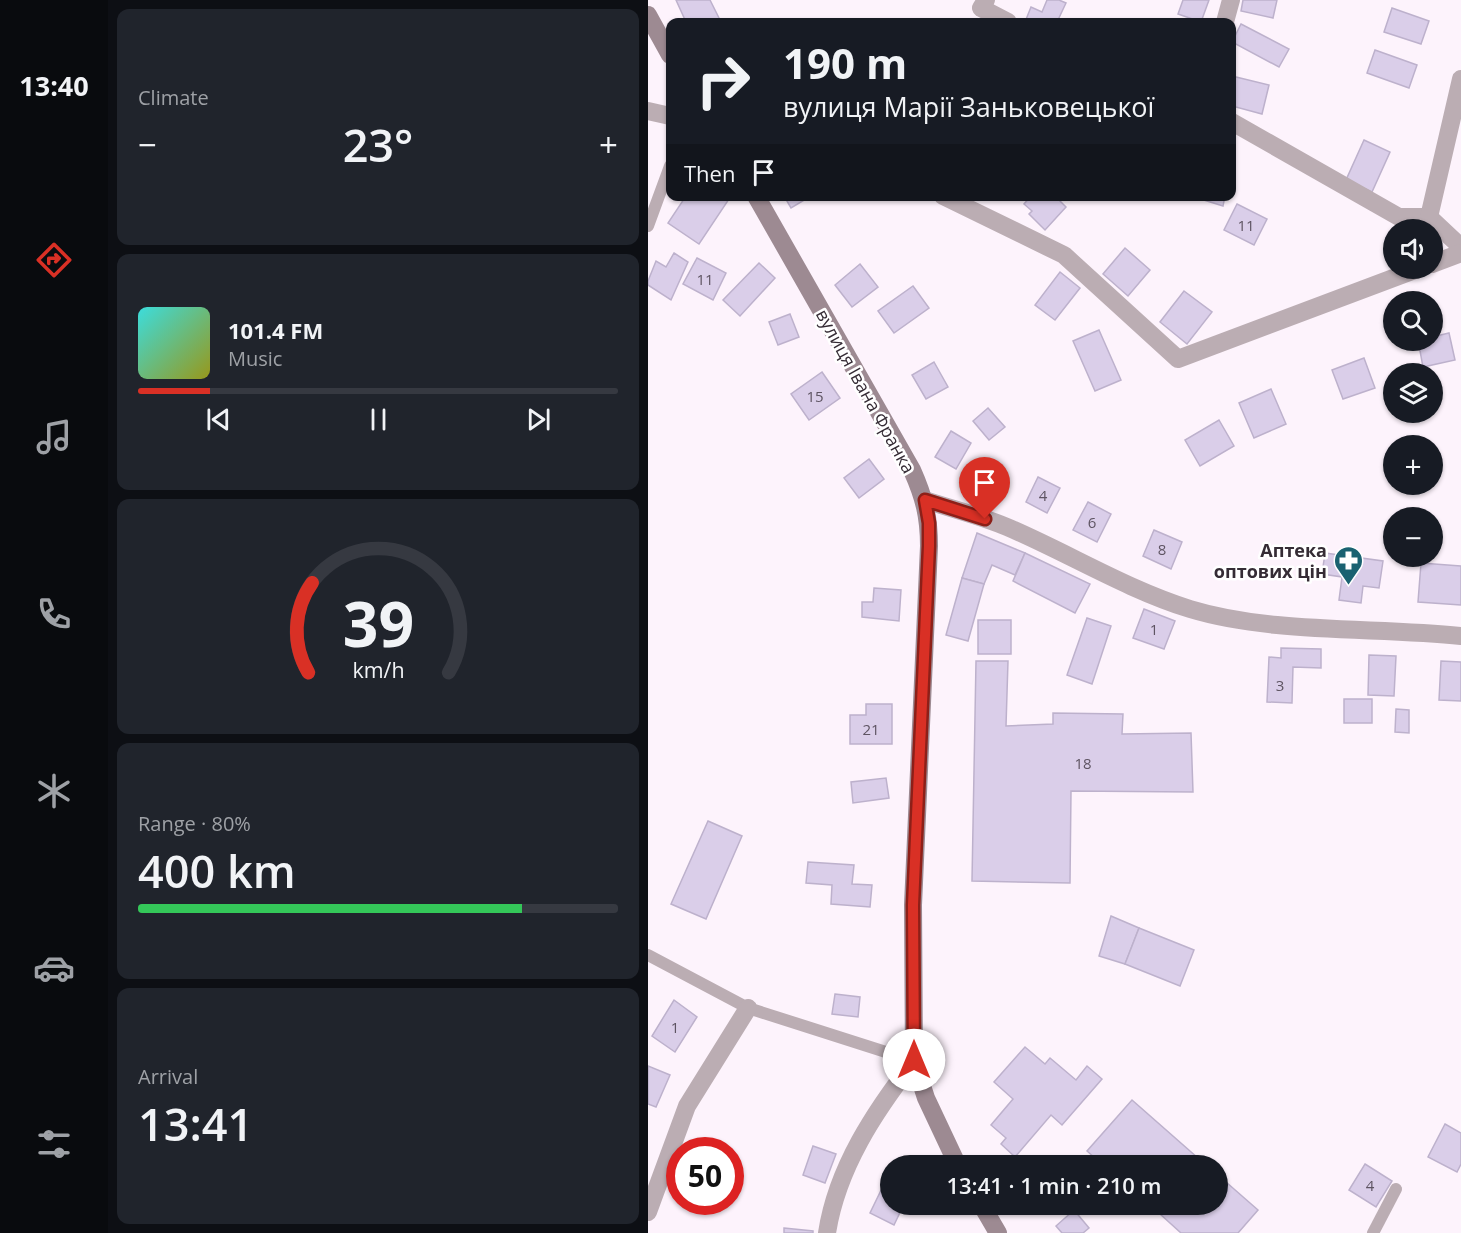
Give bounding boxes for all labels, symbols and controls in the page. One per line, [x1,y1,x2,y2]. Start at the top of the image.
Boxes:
text: 190 m [783,34,907,91]
icon: right [684,42,762,120]
text: 13:40 [19,67,89,104]
text: Climate [138,84,209,111]
text: вулиця Марії Заньковецької [783,88,1154,125]
text: 23° [343,114,413,175]
text: − [138,122,157,167]
text: + [599,122,618,167]
icon: arrive [747,156,780,189]
text: Then [684,158,735,188]
house number: 11 [1237,215,1255,235]
map controls [1383,219,1443,567]
button: sound [1383,219,1443,279]
icon: directions [33,239,75,281]
house number: 11 [696,269,714,289]
button: search [1383,291,1443,351]
street label: вулиця Івана Франка [811,304,921,478]
text: 101.4 FM [228,315,323,345]
text: Music [228,345,282,372]
button: layers [1383,363,1443,423]
house number: 15 [806,386,824,406]
icon: previous [202,403,235,436]
icon: pause [362,403,395,436]
icon: next [522,403,555,436]
icon: music [33,416,75,458]
button: + [1383,435,1443,495]
pin [959,457,1010,519]
icon: arrive [968,466,1001,499]
house number: 4 [1039,485,1048,505]
button: − [1383,507,1443,567]
house number: 6 [1088,512,1096,532]
place label: Аптека оптових цін [1214,538,1327,583]
house number: 8 [1158,539,1166,559]
pharmacy icon: Аптека оптових цін [1332,544,1364,586]
text: 39 [342,581,414,666]
icon: phone [33,593,75,635]
house number: 1 [1150,619,1158,639]
text: km/h [352,656,404,685]
house number: 3 [1276,675,1284,695]
house number: 21 [862,719,880,739]
house number: 18 [1074,753,1092,773]
icon: climate [33,770,75,812]
text: Range · 80% [138,810,251,837]
text: 400 km [138,840,296,901]
icon: car [33,947,75,989]
house number: 1 [671,1017,679,1037]
position arrow [882,1028,946,1092]
text: Arrival [138,1063,198,1090]
text: 13:41 [138,1093,253,1154]
icon: filters [33,1123,75,1165]
speed limit sign: 50 [666,1137,744,1215]
text: 13:41 · 1 min · 210 m [946,1170,1162,1200]
house number: 4 [1366,1175,1375,1195]

